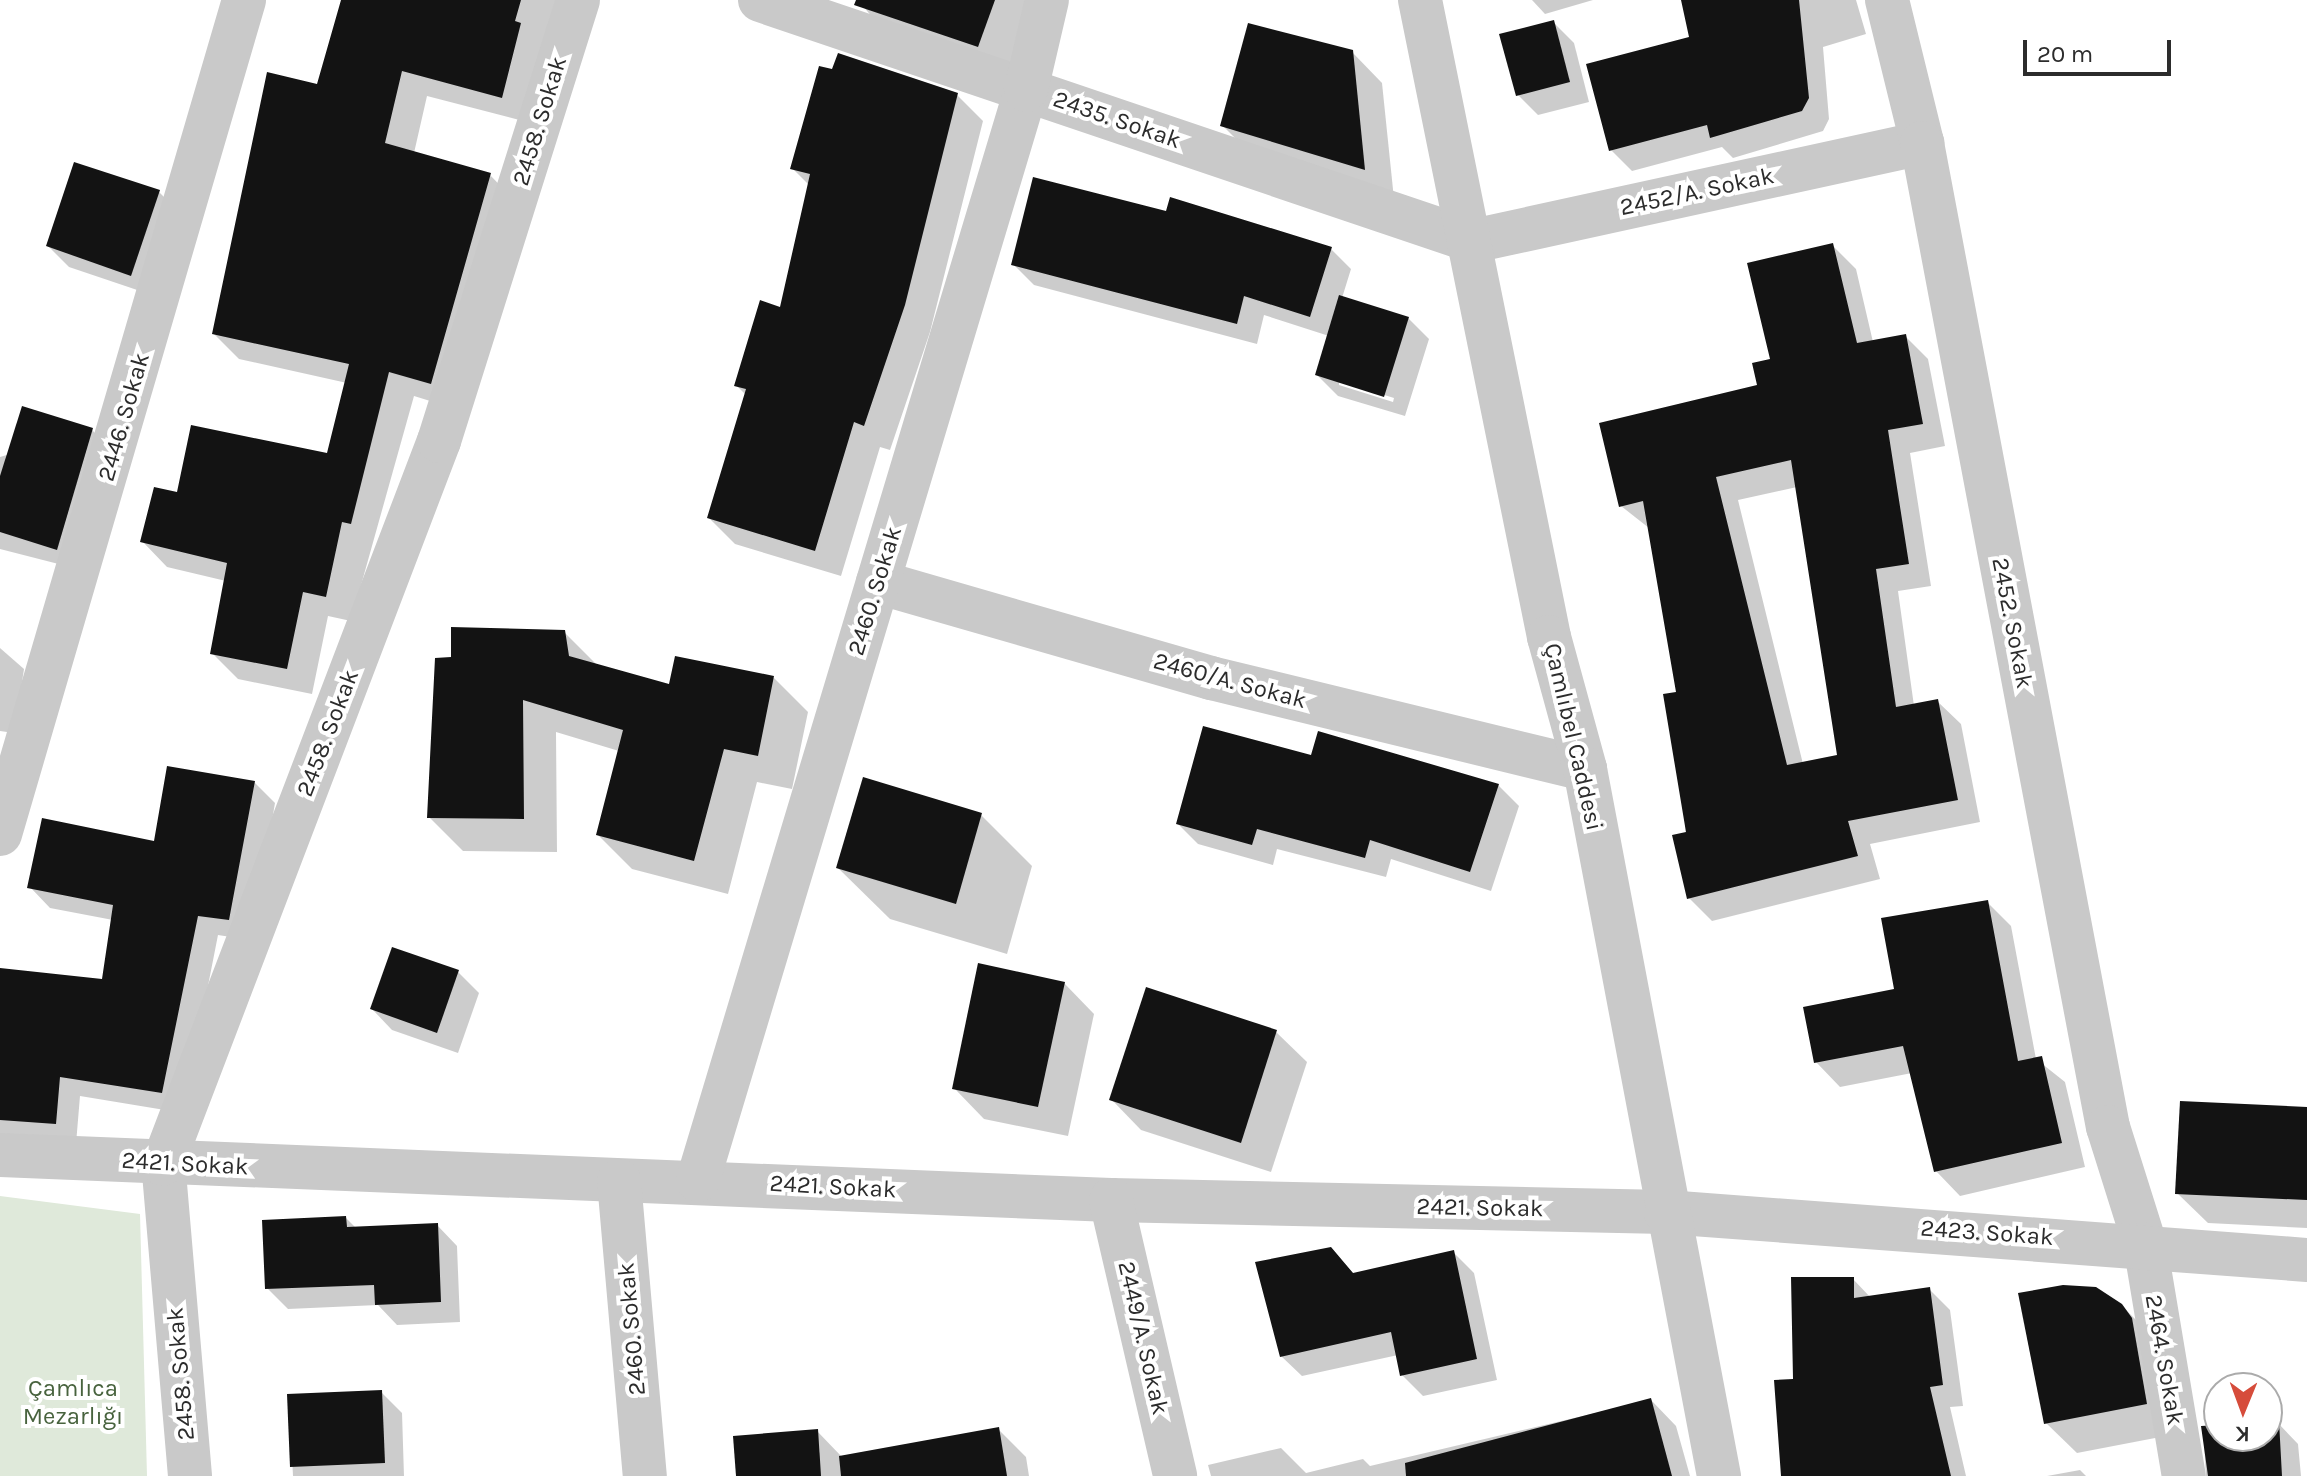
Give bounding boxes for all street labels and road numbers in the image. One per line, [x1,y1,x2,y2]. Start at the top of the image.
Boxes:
street label: 2458. Sokak [507,53,573,189]
street label: 2435. Sokak [1049,85,1185,155]
street label: 2452/A. Sokak [1617,162,1777,222]
street label: 2446. Sokak [92,349,156,485]
street label: 2460. Sokak [842,523,908,659]
street label: 2452. Sokak [1985,555,2039,691]
street label: Çamlıbel Caddesi [1537,640,1609,834]
street label: 2460/A. Sokak [1150,647,1310,715]
street label: 2458. Sokak [291,666,365,800]
street label: 2421. Sokak [121,1146,249,1182]
street label: 2421. Sokak [769,1169,897,1205]
street label: 2421. Sokak [1416,1192,1544,1224]
street label: 2423. Sokak [1920,1214,2054,1252]
street label: 2449/A. Sokak [1111,1258,1175,1418]
street label: 2460. Sokak [612,1261,652,1397]
street label: 2464. Sokak [2138,1292,2190,1428]
street label: 2458. Sokak [161,1306,201,1442]

